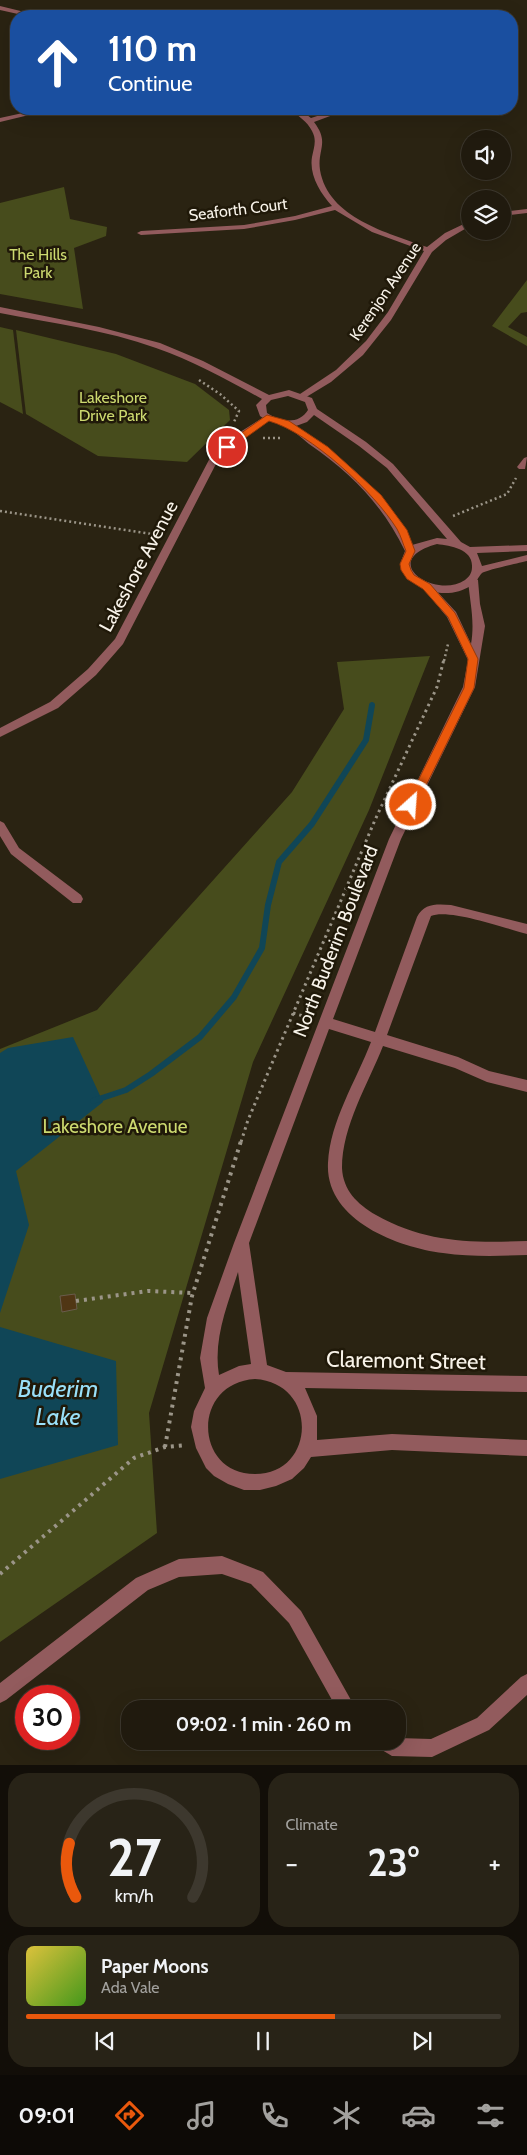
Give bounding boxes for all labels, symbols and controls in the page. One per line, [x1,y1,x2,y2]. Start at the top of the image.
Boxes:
text: 110 m [108,27,197,70]
icon: ahead [25,30,90,95]
text: Continue [108,70,193,97]
map controls [461,130,511,240]
button: sound [461,130,511,180]
button: layers [461,190,511,240]
street label: Seaforth Court [188,194,289,225]
street label: Kerenjon Avenue [346,239,425,344]
park label: The Hills Park [9,245,67,282]
park label: Lakeshore Drive Park [79,388,148,425]
pin [206,426,248,468]
icon: arrive [213,433,241,461]
street label: Lakeshore Avenue [94,497,183,636]
position arrow [384,778,436,830]
street label: North Buderim Boulevard [288,842,383,1040]
park label: Lakeshore Avenue [42,1115,188,1138]
street label: Claremont Street [326,1346,487,1375]
water label: Buderim Lake [18,1374,98,1431]
speed limit sign: 30 [15,1685,80,1750]
text: 09:02 · 1 min · 260 m [176,1713,351,1736]
text: Climate [286,1815,338,1834]
text: 27 [107,1826,161,1889]
text: 23° [367,1839,419,1886]
text: − [286,1846,298,1880]
text: + [489,1846,501,1880]
text: km/h [114,1885,153,1906]
text: Paper Moons [101,1955,209,1978]
text: Ada Vale [101,1978,160,1997]
icon: previous [91,2027,119,2055]
icon: pause [249,2027,277,2055]
icon: next [408,2027,436,2055]
icon: directions [112,2098,147,2133]
icon: music [184,2098,219,2133]
icon: phone [257,2098,292,2133]
icon: climate [329,2098,364,2133]
icon: car [401,2098,436,2133]
icon: filters [473,2098,508,2133]
text: 09:01 [19,2102,75,2129]

